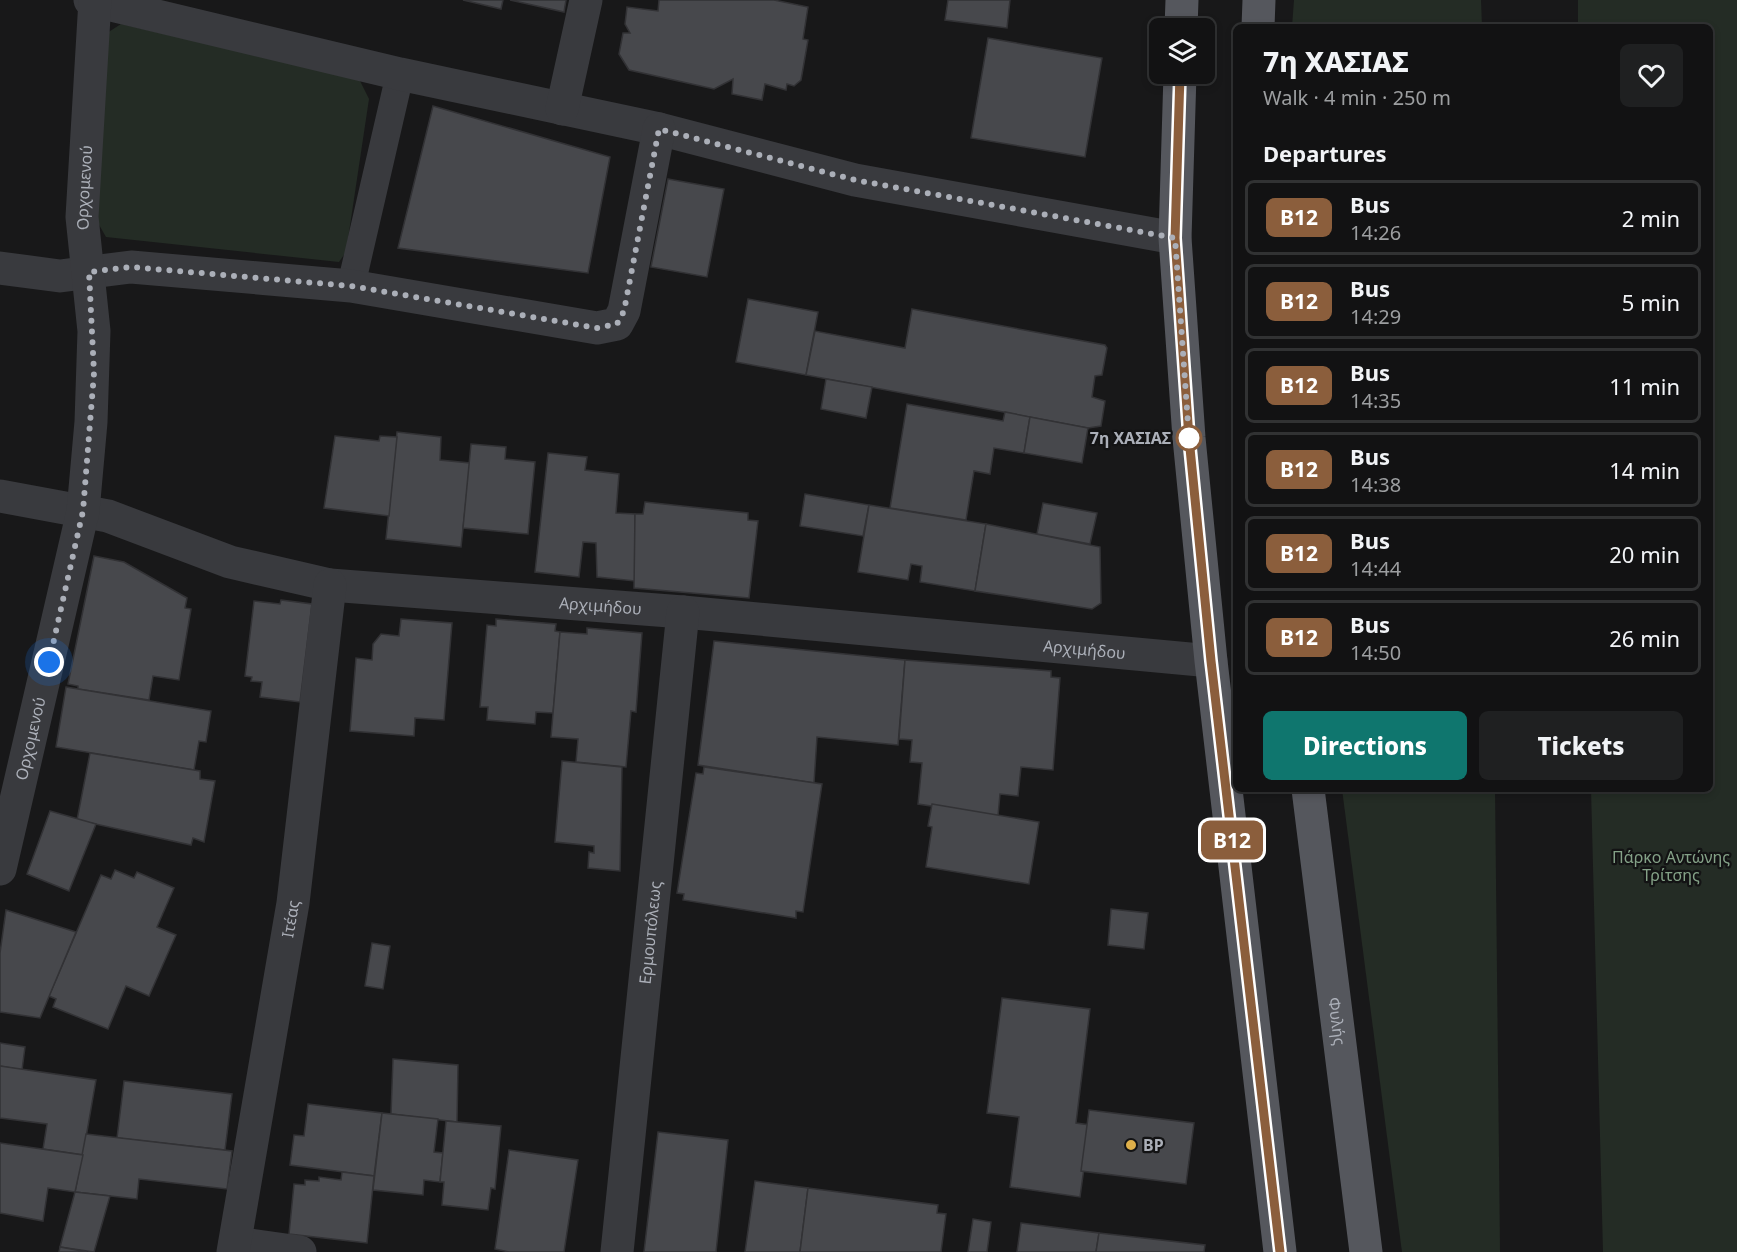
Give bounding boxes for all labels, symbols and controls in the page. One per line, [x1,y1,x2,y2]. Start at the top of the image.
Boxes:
map controls [1149,18,1215,84]
button: layers [1149,18,1215,84]
text: 7η ΧΑΣΙΑΣ [1263,42,1409,80]
button: heart [1620,44,1683,107]
text: Walk · 4 min · 250 m [1263,84,1451,111]
text: Departures [1263,138,1387,168]
street label: Ορχομενού [71,144,97,231]
text: Bus [1350,189,1390,219]
text: Β12 [1280,203,1318,231]
text: 2 min [1622,203,1680,233]
text: 14:26 [1350,219,1401,246]
text: Bus [1350,273,1390,303]
text: Β12 [1280,287,1318,315]
text: 5 min [1622,287,1680,317]
text: 14:29 [1350,303,1401,330]
text: Bus [1350,357,1390,387]
text: Β12 [1280,371,1318,399]
text: 11 min [1609,371,1680,401]
text: 14:35 [1350,387,1401,414]
marker: 7η ΧΑΣΙΑΣ [1176,425,1202,451]
place label: 7η ΧΑΣΙΑΣ [1090,427,1171,449]
text: Bus [1350,441,1390,471]
text: Β12 [1280,455,1318,483]
text: 14 min [1609,455,1680,485]
text: 14:38 [1350,471,1401,498]
text: Bus [1350,525,1390,555]
text: Β12 [1280,539,1318,567]
text: 20 min [1609,539,1680,569]
text: 14:44 [1350,555,1401,582]
street label: Αρχιμήδου [558,592,642,620]
text: Bus [1350,609,1390,639]
text: Β12 [1280,623,1318,651]
text: 26 min [1609,623,1680,653]
street label: Αρχιμήδου [1042,634,1127,664]
text: 14:50 [1350,639,1401,666]
your location [34,647,64,677]
street label: Ορχομενού [10,695,51,782]
button: Directions [1263,711,1467,780]
button: Tickets [1479,711,1683,780]
line badge: Β12 [1198,820,1266,860]
text: Β12 [1213,826,1251,854]
park label: Πάρκο Αντώνης Τρίτσης [1612,846,1730,886]
street label: Ερμουπόλεως [634,880,666,985]
street label: Ιτέας [276,898,304,939]
street label: Φυλής [1323,996,1351,1047]
place label: BP [1143,1134,1164,1156]
marker: BP [1124,1138,1138,1152]

